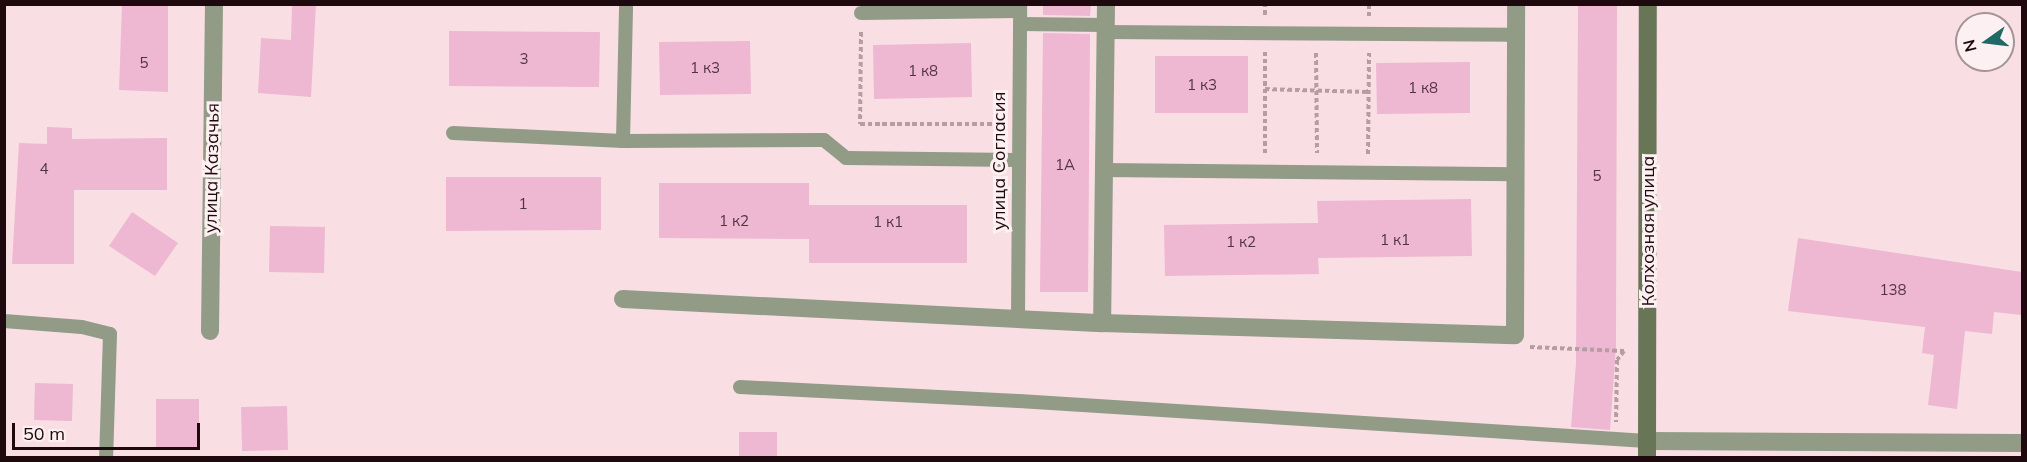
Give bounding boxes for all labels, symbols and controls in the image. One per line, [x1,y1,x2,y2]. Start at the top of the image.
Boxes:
north arrow [1955,12,2015,72]
text: N [1958,38,1981,54]
house number: 3 [520,50,528,68]
house number: 5 [140,54,148,72]
house number: 1 к3 [690,59,720,77]
house number: 1 к8 [908,62,938,80]
house number: 1 к3 [1187,76,1217,94]
house number: 1 к8 [1408,79,1438,97]
street label: улица Согласия [988,92,1010,230]
street label: улица Казачья [200,103,224,233]
house number: 1А [1055,156,1075,174]
street label: Колхозная улица [1637,156,1659,306]
house number: 4 [40,160,48,178]
house number: 5 [1593,167,1601,185]
house number: 1 [519,195,527,213]
house number: 1 к2 [719,212,749,230]
house number: 1 к1 [873,213,903,231]
house number: 1 к1 [1380,231,1410,249]
house number: 1 к2 [1226,233,1256,251]
house number: 138 [1880,281,1906,299]
scale bar [15,411,202,449]
text: 50 m [23,422,65,445]

